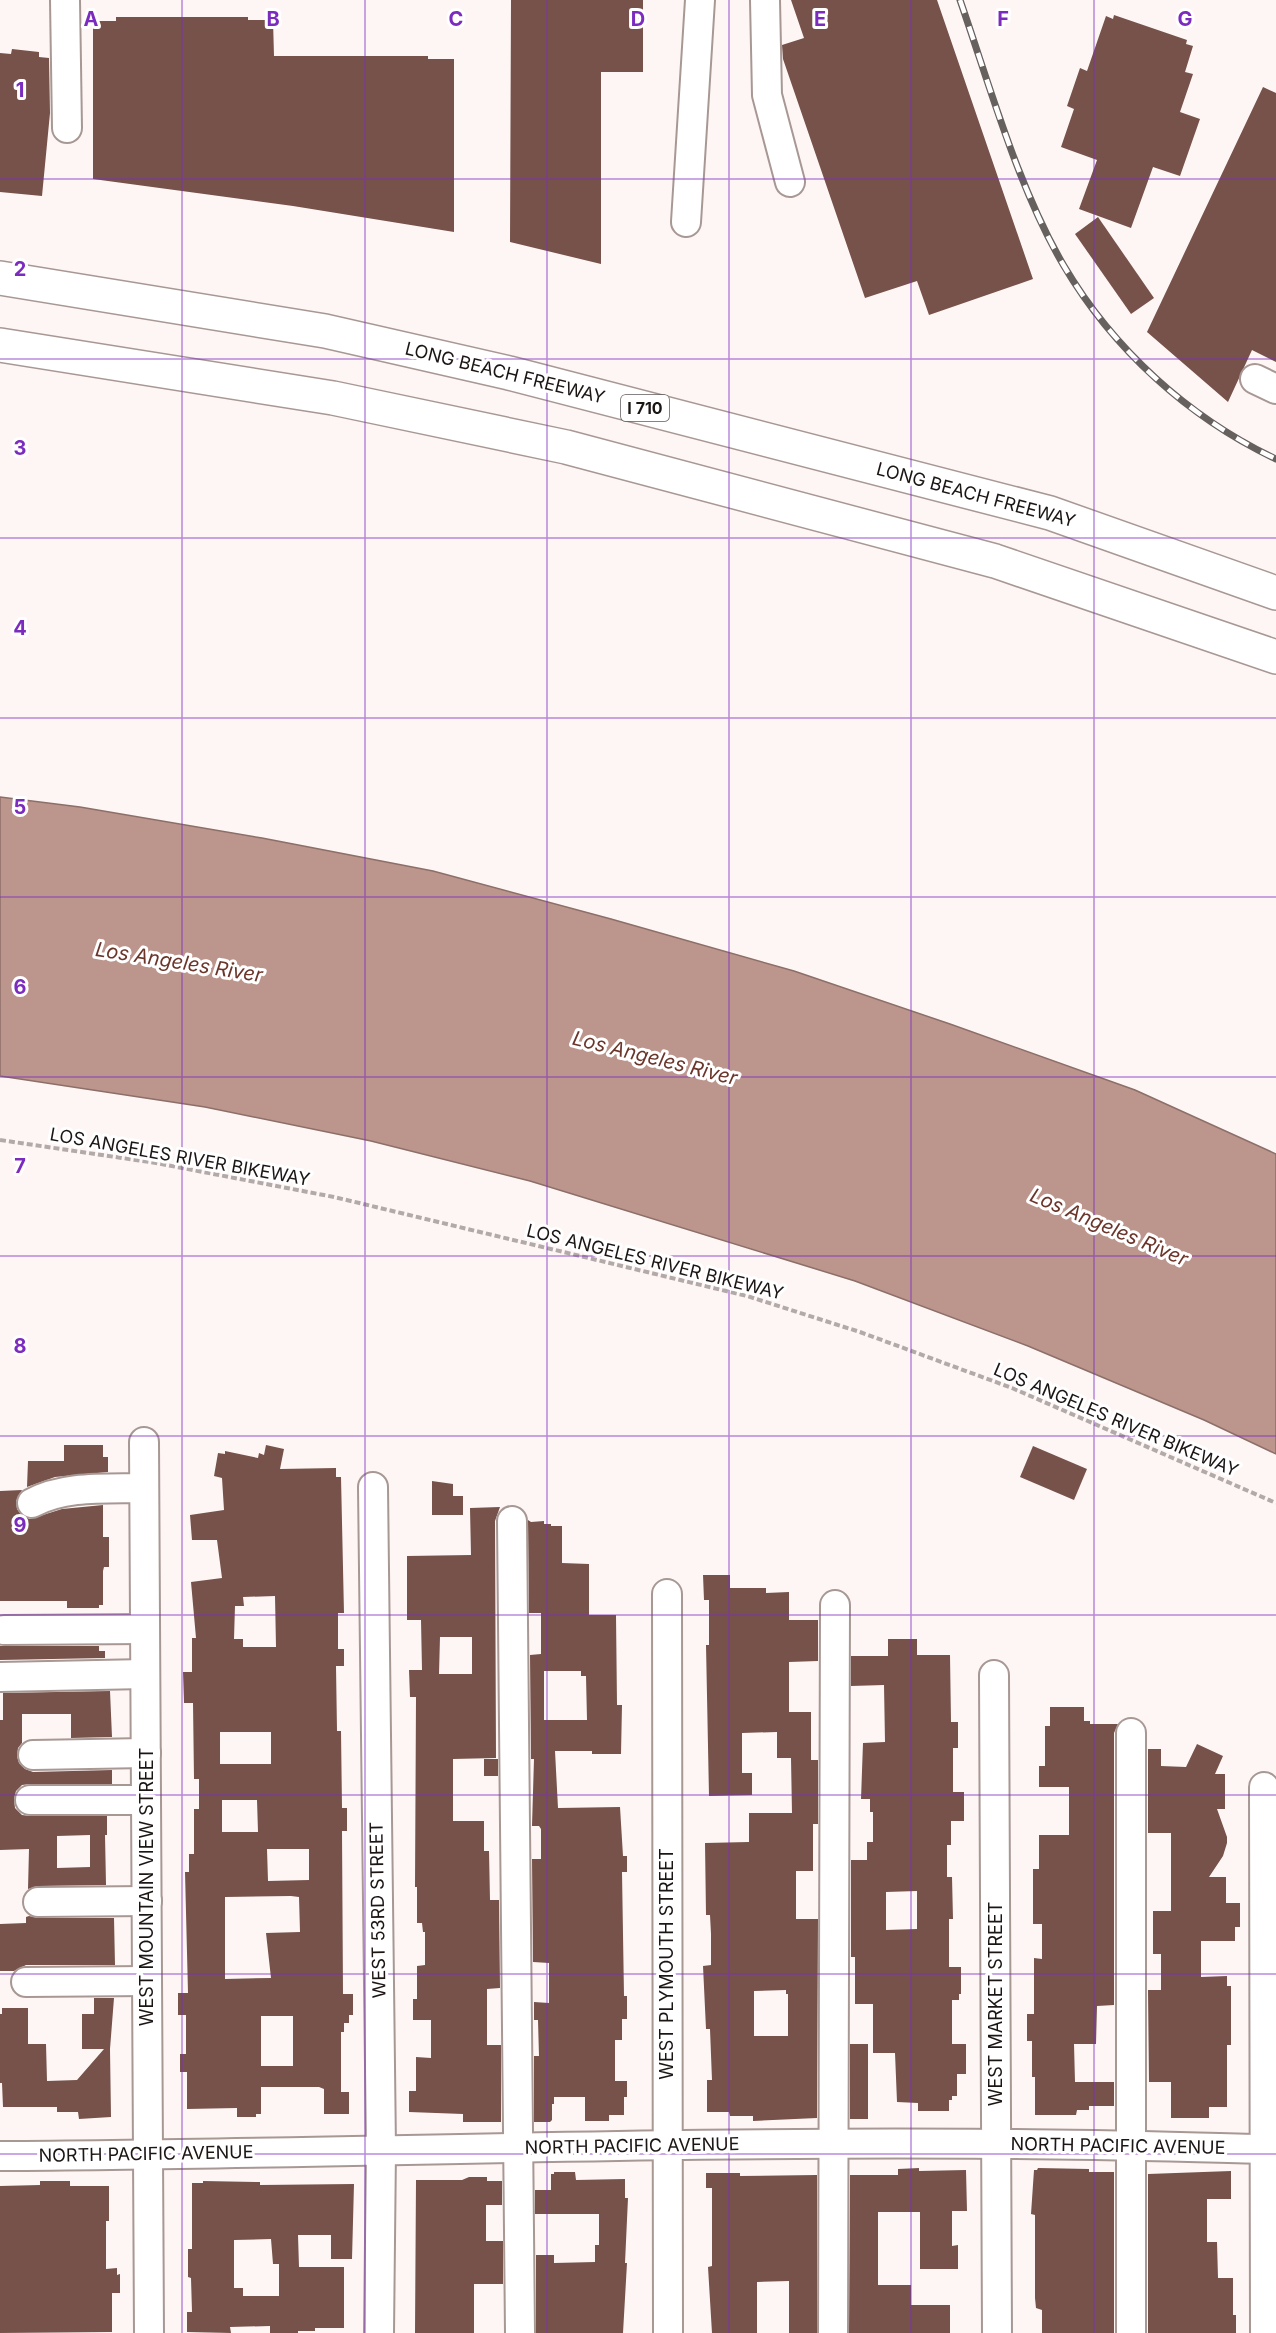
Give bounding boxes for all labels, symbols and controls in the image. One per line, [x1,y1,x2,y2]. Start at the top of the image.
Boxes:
text: A [84,7,99,31]
text: B [266,7,280,31]
text: C [449,7,463,31]
text: D [631,7,645,31]
text: E [814,7,826,31]
text: F [997,7,1009,31]
text: G [1177,7,1193,31]
text: 1 [16,78,24,102]
text: 2 [14,257,26,281]
street label: LONG BEACH FREEWAY [403,337,607,408]
road number: I 710 [621,395,669,421]
text: 3 [14,436,26,460]
street label: LONG BEACH FREEWAY [874,458,1078,531]
text: 4 [13,616,27,640]
text: 5 [14,795,26,819]
water label: Los Angeles River [94,937,265,987]
text: 6 [14,975,27,999]
water label: Los Angeles River [570,1026,740,1090]
street label: LOS ANGELES RIVER BIKEWAY [48,1123,312,1190]
text: 7 [14,1154,26,1178]
water label: Los Angeles River [1027,1183,1192,1271]
street label: LOS ANGELES RIVER BIKEWAY [525,1219,786,1304]
text: 8 [13,1334,27,1358]
street label: LOS ANGELES RIVER BIKEWAY [991,1358,1242,1481]
text: 9 [14,1513,27,1537]
street label: WEST MOUNTAIN VIEW STREET [136,1748,157,2026]
street label: WEST 53RD STREET [365,1822,390,1998]
street label: WEST PLYMOUTH STREET [656,1848,677,2080]
street label: WEST MARKET STREET [985,1902,1006,2106]
street label: NORTH PACIFIC AVENUE [524,2133,740,2158]
street label: NORTH PACIFIC AVENUE [1010,2133,1226,2158]
street label: NORTH PACIFIC AVENUE [38,2141,254,2166]

